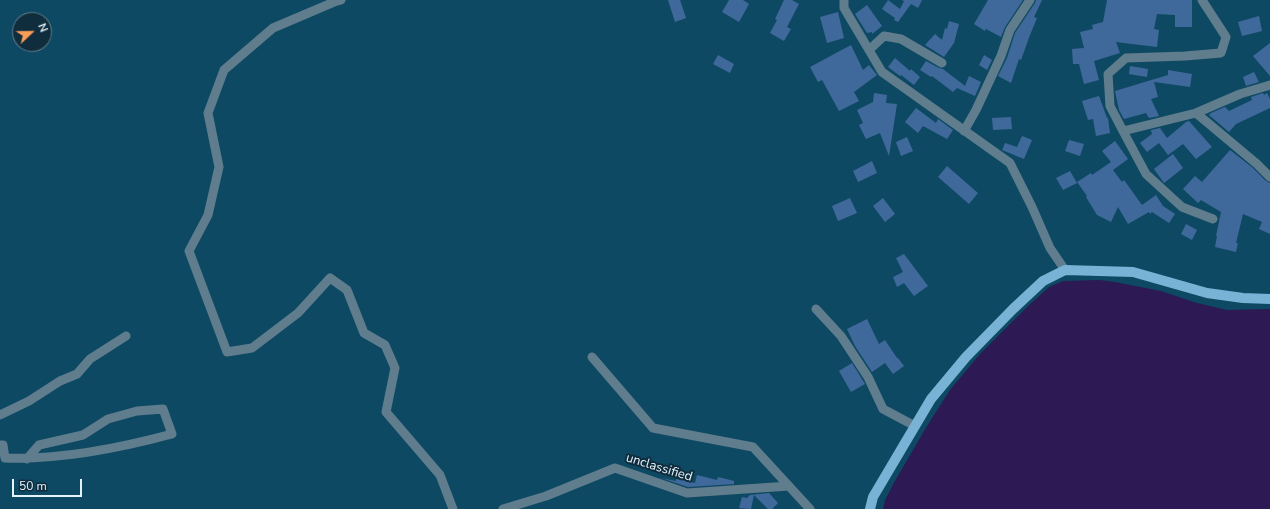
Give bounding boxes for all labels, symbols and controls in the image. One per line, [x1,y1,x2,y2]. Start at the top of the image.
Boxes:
north arrow [12,12,52,52]
text: N [34,21,51,34]
street label: unclassified [624,450,694,486]
scale bar [14,471,84,497]
text: 50 m [19,478,47,494]

